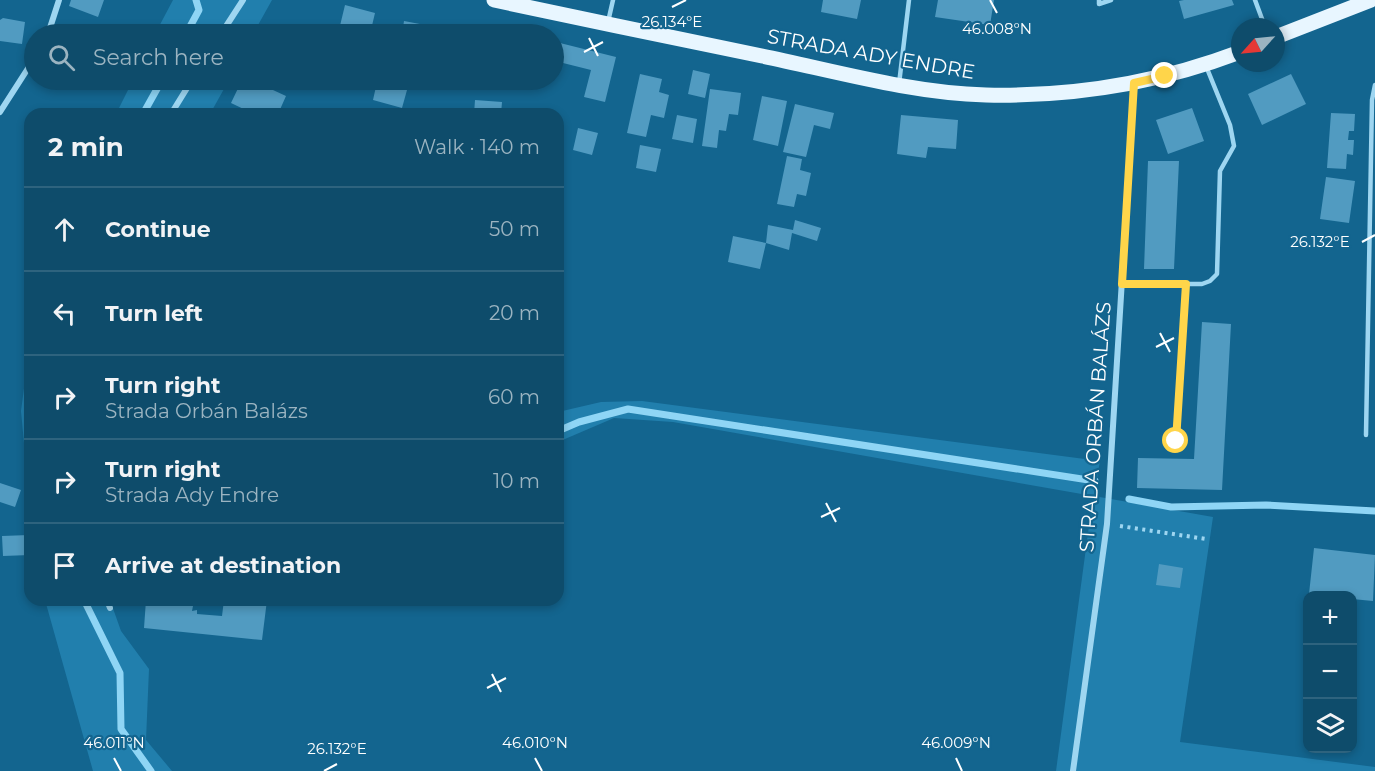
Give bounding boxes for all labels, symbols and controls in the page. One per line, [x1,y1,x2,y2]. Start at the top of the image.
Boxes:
text: 26.134°E [642,12,702,31]
north arrow [1231,18,1285,72]
text: 46.008°N [962,19,1032,38]
search box [24,24,564,90]
street label: STRADA ADY ENDRE [765,24,977,84]
icon: search [45,41,78,74]
text: Search here [93,44,224,71]
route end [1151,62,1177,88]
text: 2 min [48,131,124,163]
text: Walk · 140 m [414,135,540,159]
icon: ahead [48,213,81,246]
text: Continue [105,216,211,243]
text: 50 m [489,217,540,241]
text: 26.132°E [1290,232,1350,251]
icon: left [48,297,81,330]
text: Turn left [105,300,203,327]
text: 20 m [489,301,540,325]
street label: STRADA ORBÁN BALÁZS [1074,301,1116,553]
text: Turn right [105,372,220,399]
icon: right [48,381,81,414]
text: 60 m [488,385,540,409]
text: Strada Orbán Balázs [105,399,308,423]
route start [1162,427,1188,453]
text: Turn right [105,456,220,483]
icon: right [48,465,81,498]
text: 10 m [493,469,540,493]
text: Strada Ady Endre [105,483,279,507]
icon: arrive [48,549,81,582]
text: Arrive at destination [105,552,341,579]
map controls [1303,591,1357,753]
button: + [1303,591,1357,645]
button: − [1303,645,1357,699]
button: layers [1303,699,1357,753]
text: 46.011°N [83,733,145,752]
text: 46.010°N [502,733,568,752]
text: 46.009°N [921,733,991,752]
text: 26.132°E [307,739,367,758]

